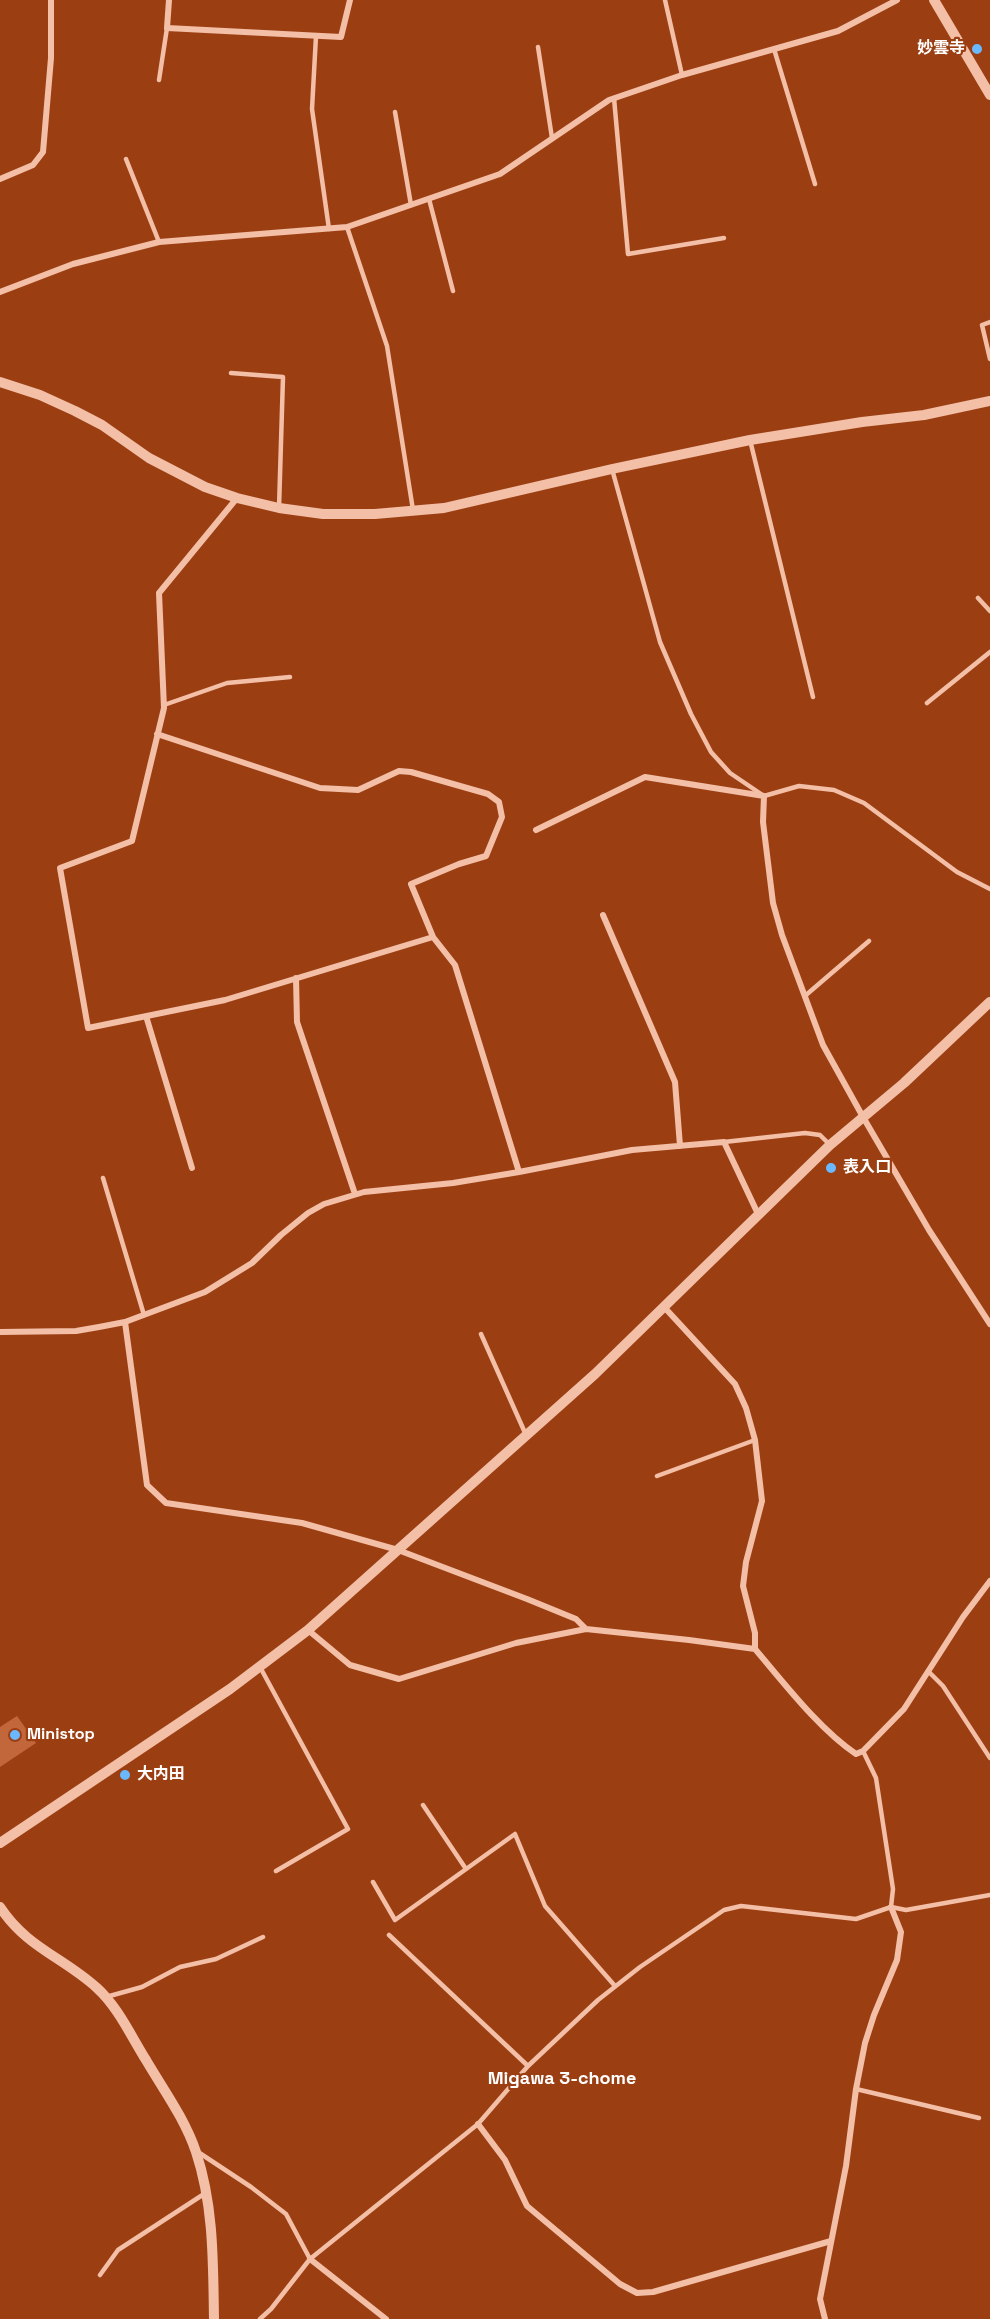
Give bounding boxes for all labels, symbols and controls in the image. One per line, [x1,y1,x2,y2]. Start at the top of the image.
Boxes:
place label: 妙雲寺 [917,39,965,59]
marker: 妙雲寺 [970,42,984,56]
place label: 表入口 [843,1158,891,1178]
marker: 表入口 [824,1161,838,1175]
place label: Ministop [27,1725,95,1745]
marker: Ministop [8,1728,22,1742]
place label: 大内田 [137,1765,185,1785]
marker: 大内田 [118,1768,132,1782]
district label: Migawa 3-chome [488,2068,636,2090]

